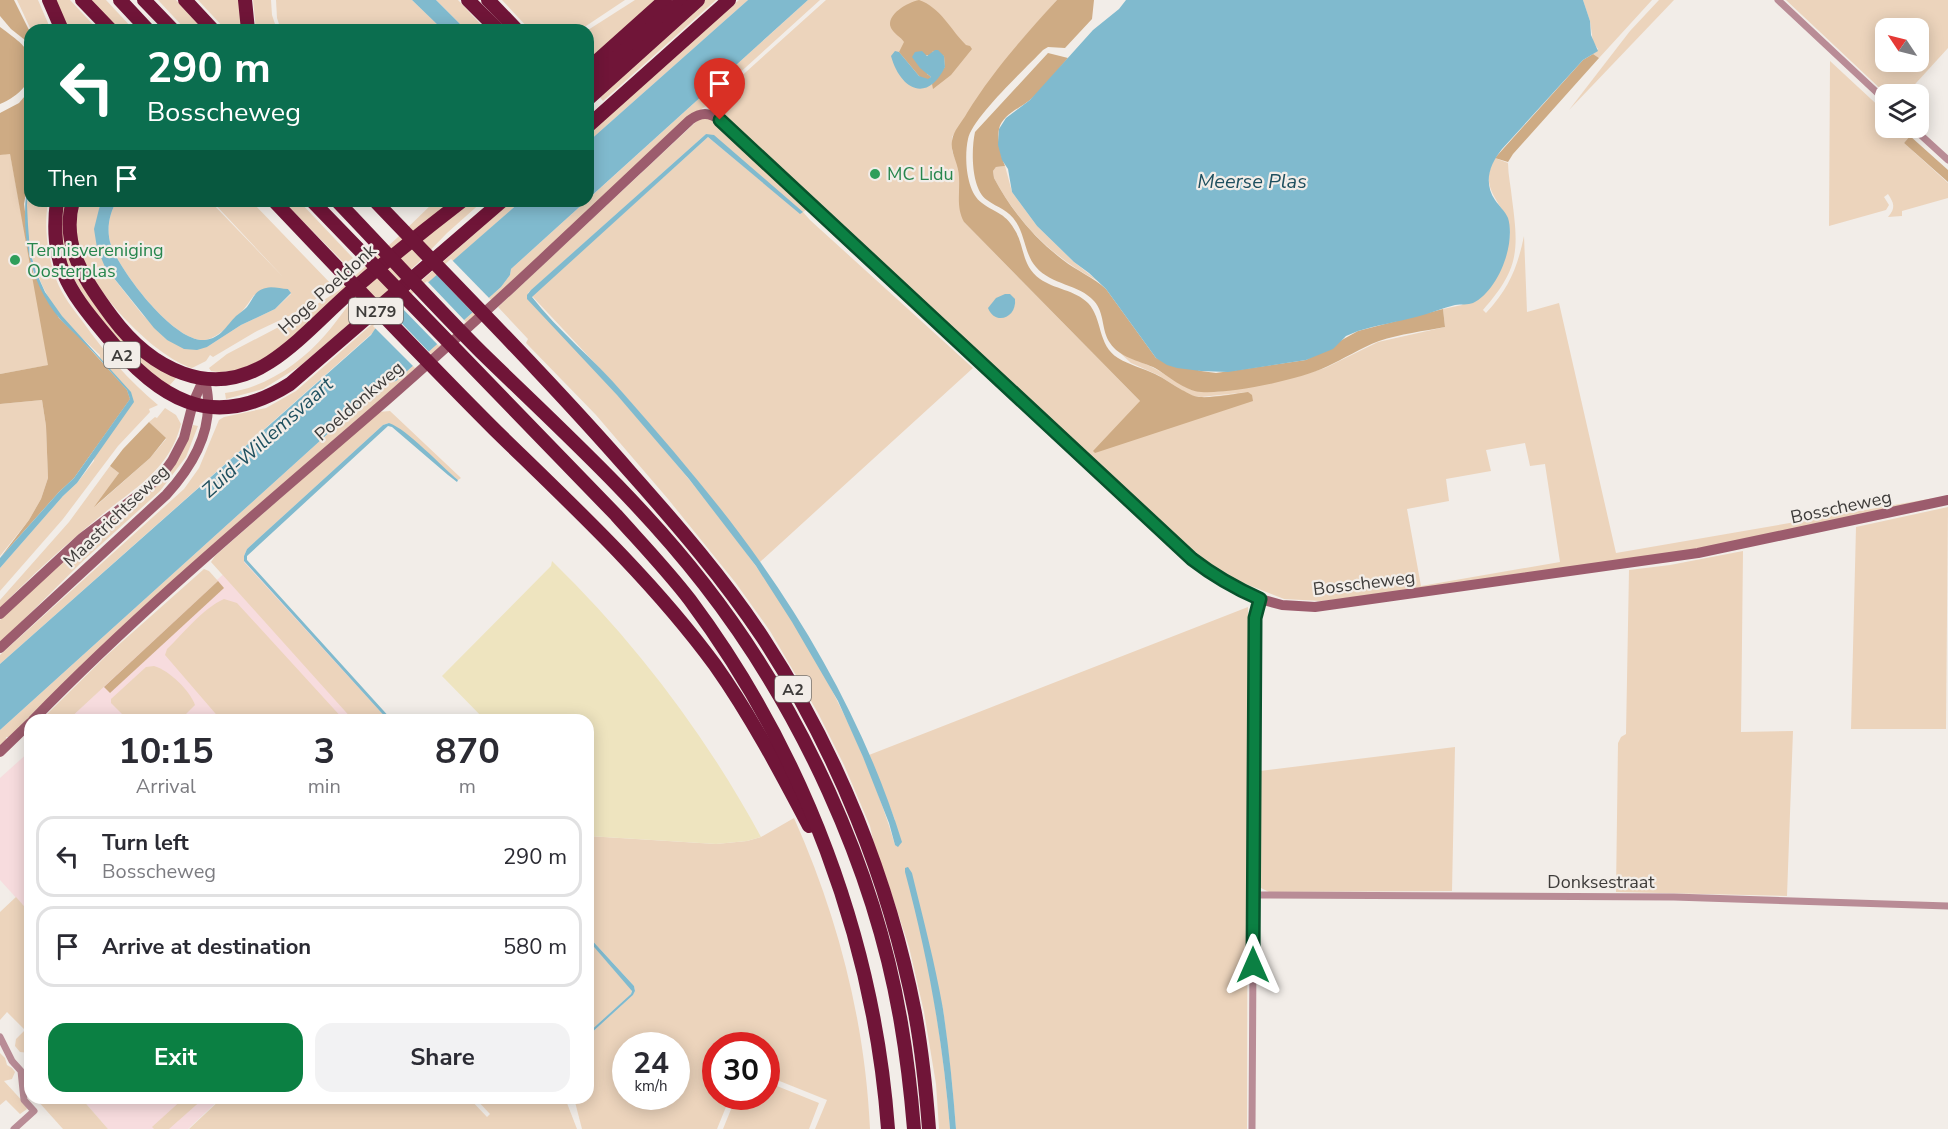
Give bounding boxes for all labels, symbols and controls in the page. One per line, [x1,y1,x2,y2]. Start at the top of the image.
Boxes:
north arrow [1875,18,1929,72]
map controls [1875,18,1929,138]
text: 290 m [147,40,271,97]
icon: left [48,48,126,126]
pin [694,58,745,120]
icon: arrive [703,67,736,100]
button: layers [1875,84,1929,138]
text: Bosscheweg [147,94,301,131]
icon: arrive [110,162,143,195]
place label: MC Lidu [887,162,954,186]
text: Then [48,164,98,194]
marker: MC Lidu [868,167,882,181]
water label: Meerse Plas [1197,168,1307,195]
place label: Tennisvereniging Oosterplas [27,238,164,283]
street label: Hoge Poeldonk [273,238,382,339]
marker: Tennisvereniging Oosterplas [8,253,22,267]
road number: N279 [349,298,403,324]
road number: A2 [104,342,140,368]
street label: Poeldonkweg [309,356,409,446]
water label: Zuid-Willemsvaart [196,370,340,504]
street label: Maastrichtseweg [58,459,174,573]
street label: Bosscheweg [1788,485,1894,529]
street label: Bosscheweg [1312,565,1416,601]
road number: A2 [775,676,811,702]
text: 10:15 [118,727,214,776]
text: 3 [313,727,335,776]
text: 870 [435,727,500,776]
text: Arrival [136,773,196,800]
text: min [308,773,341,800]
text: m [459,773,476,800]
text: Turn left [102,828,189,858]
icon: left [51,840,84,873]
text: 290 m [503,842,567,872]
text: Bosscheweg [102,858,216,885]
street label: Donksestraat [1547,870,1655,894]
icon: arrive [51,930,84,963]
text: Arrive at destination [102,932,311,962]
text: 580 m [503,932,567,962]
position arrow [1221,933,1285,997]
button: Exit [48,1023,303,1092]
button: Share [315,1023,570,1092]
speed limit sign: 30 [702,1032,780,1110]
text: 24 [633,1043,669,1084]
text: km/h [634,1076,668,1096]

